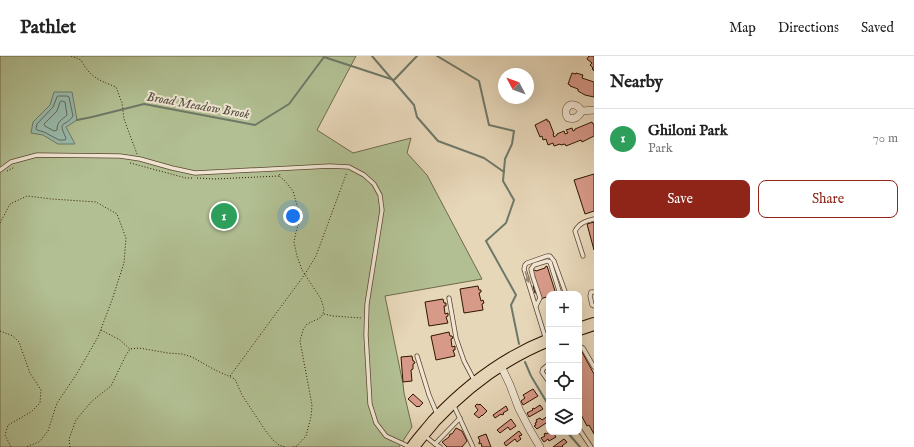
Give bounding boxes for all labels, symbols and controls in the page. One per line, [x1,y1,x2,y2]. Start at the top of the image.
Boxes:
text: Pathlet [20,16,76,40]
text: Map [729,19,756,37]
text: Directions [778,19,839,37]
text: Saved [861,19,894,37]
north arrow [498,68,534,104]
text: Nearby [610,72,663,93]
water label: Broad Meadow Brook [145,89,252,124]
text: Ghiloni Park [648,121,728,140]
text: 1 [621,130,625,147]
text: 70 m [873,130,898,147]
text: Park [648,140,673,157]
button: Save [610,180,750,218]
button: Share [758,180,898,218]
pin: 1 [211,201,237,231]
your location [283,206,303,226]
one-way arrow [524,271,530,283]
map controls [546,291,582,435]
button: + [546,291,582,327]
button: − [546,327,582,363]
button: locate [546,363,582,399]
button: layers [546,399,582,435]

